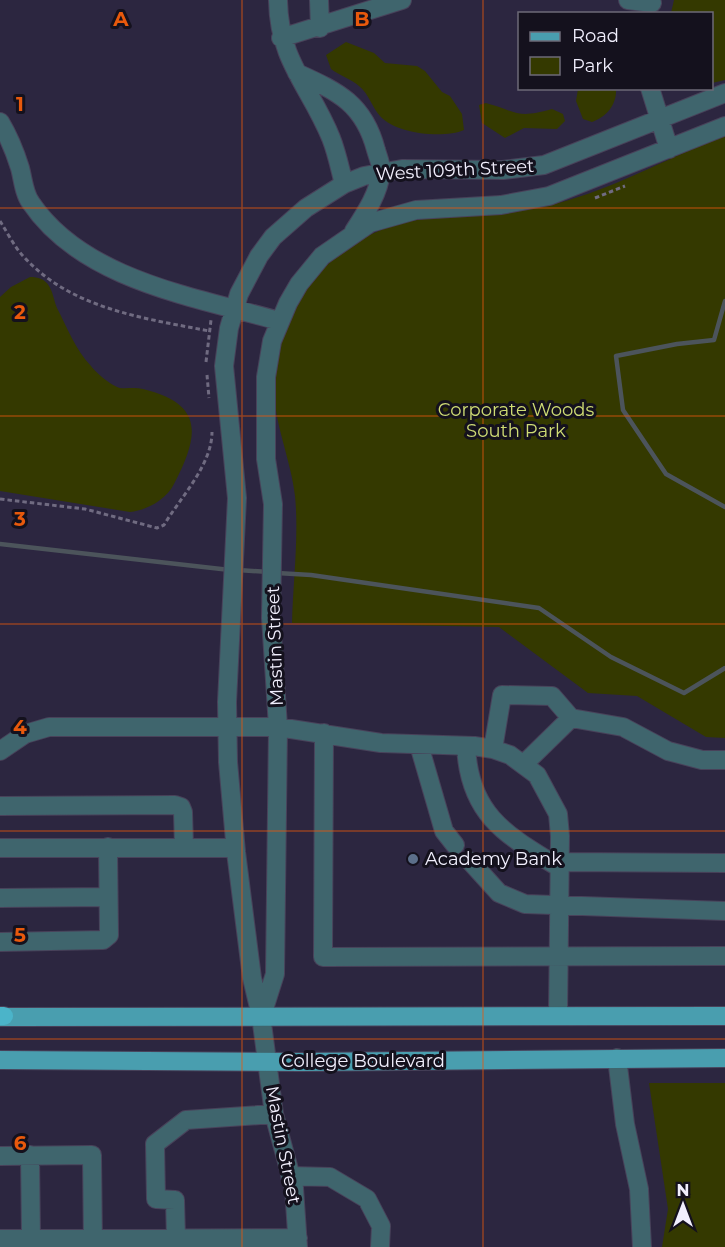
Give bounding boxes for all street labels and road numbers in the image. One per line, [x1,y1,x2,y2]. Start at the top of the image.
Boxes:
street label: West 109th Street [375,155,535,185]
street label: Mastin Street [262,586,288,706]
street label: College Boulevard [281,1050,445,1072]
street label: Mastin Street [261,1084,305,1206]

